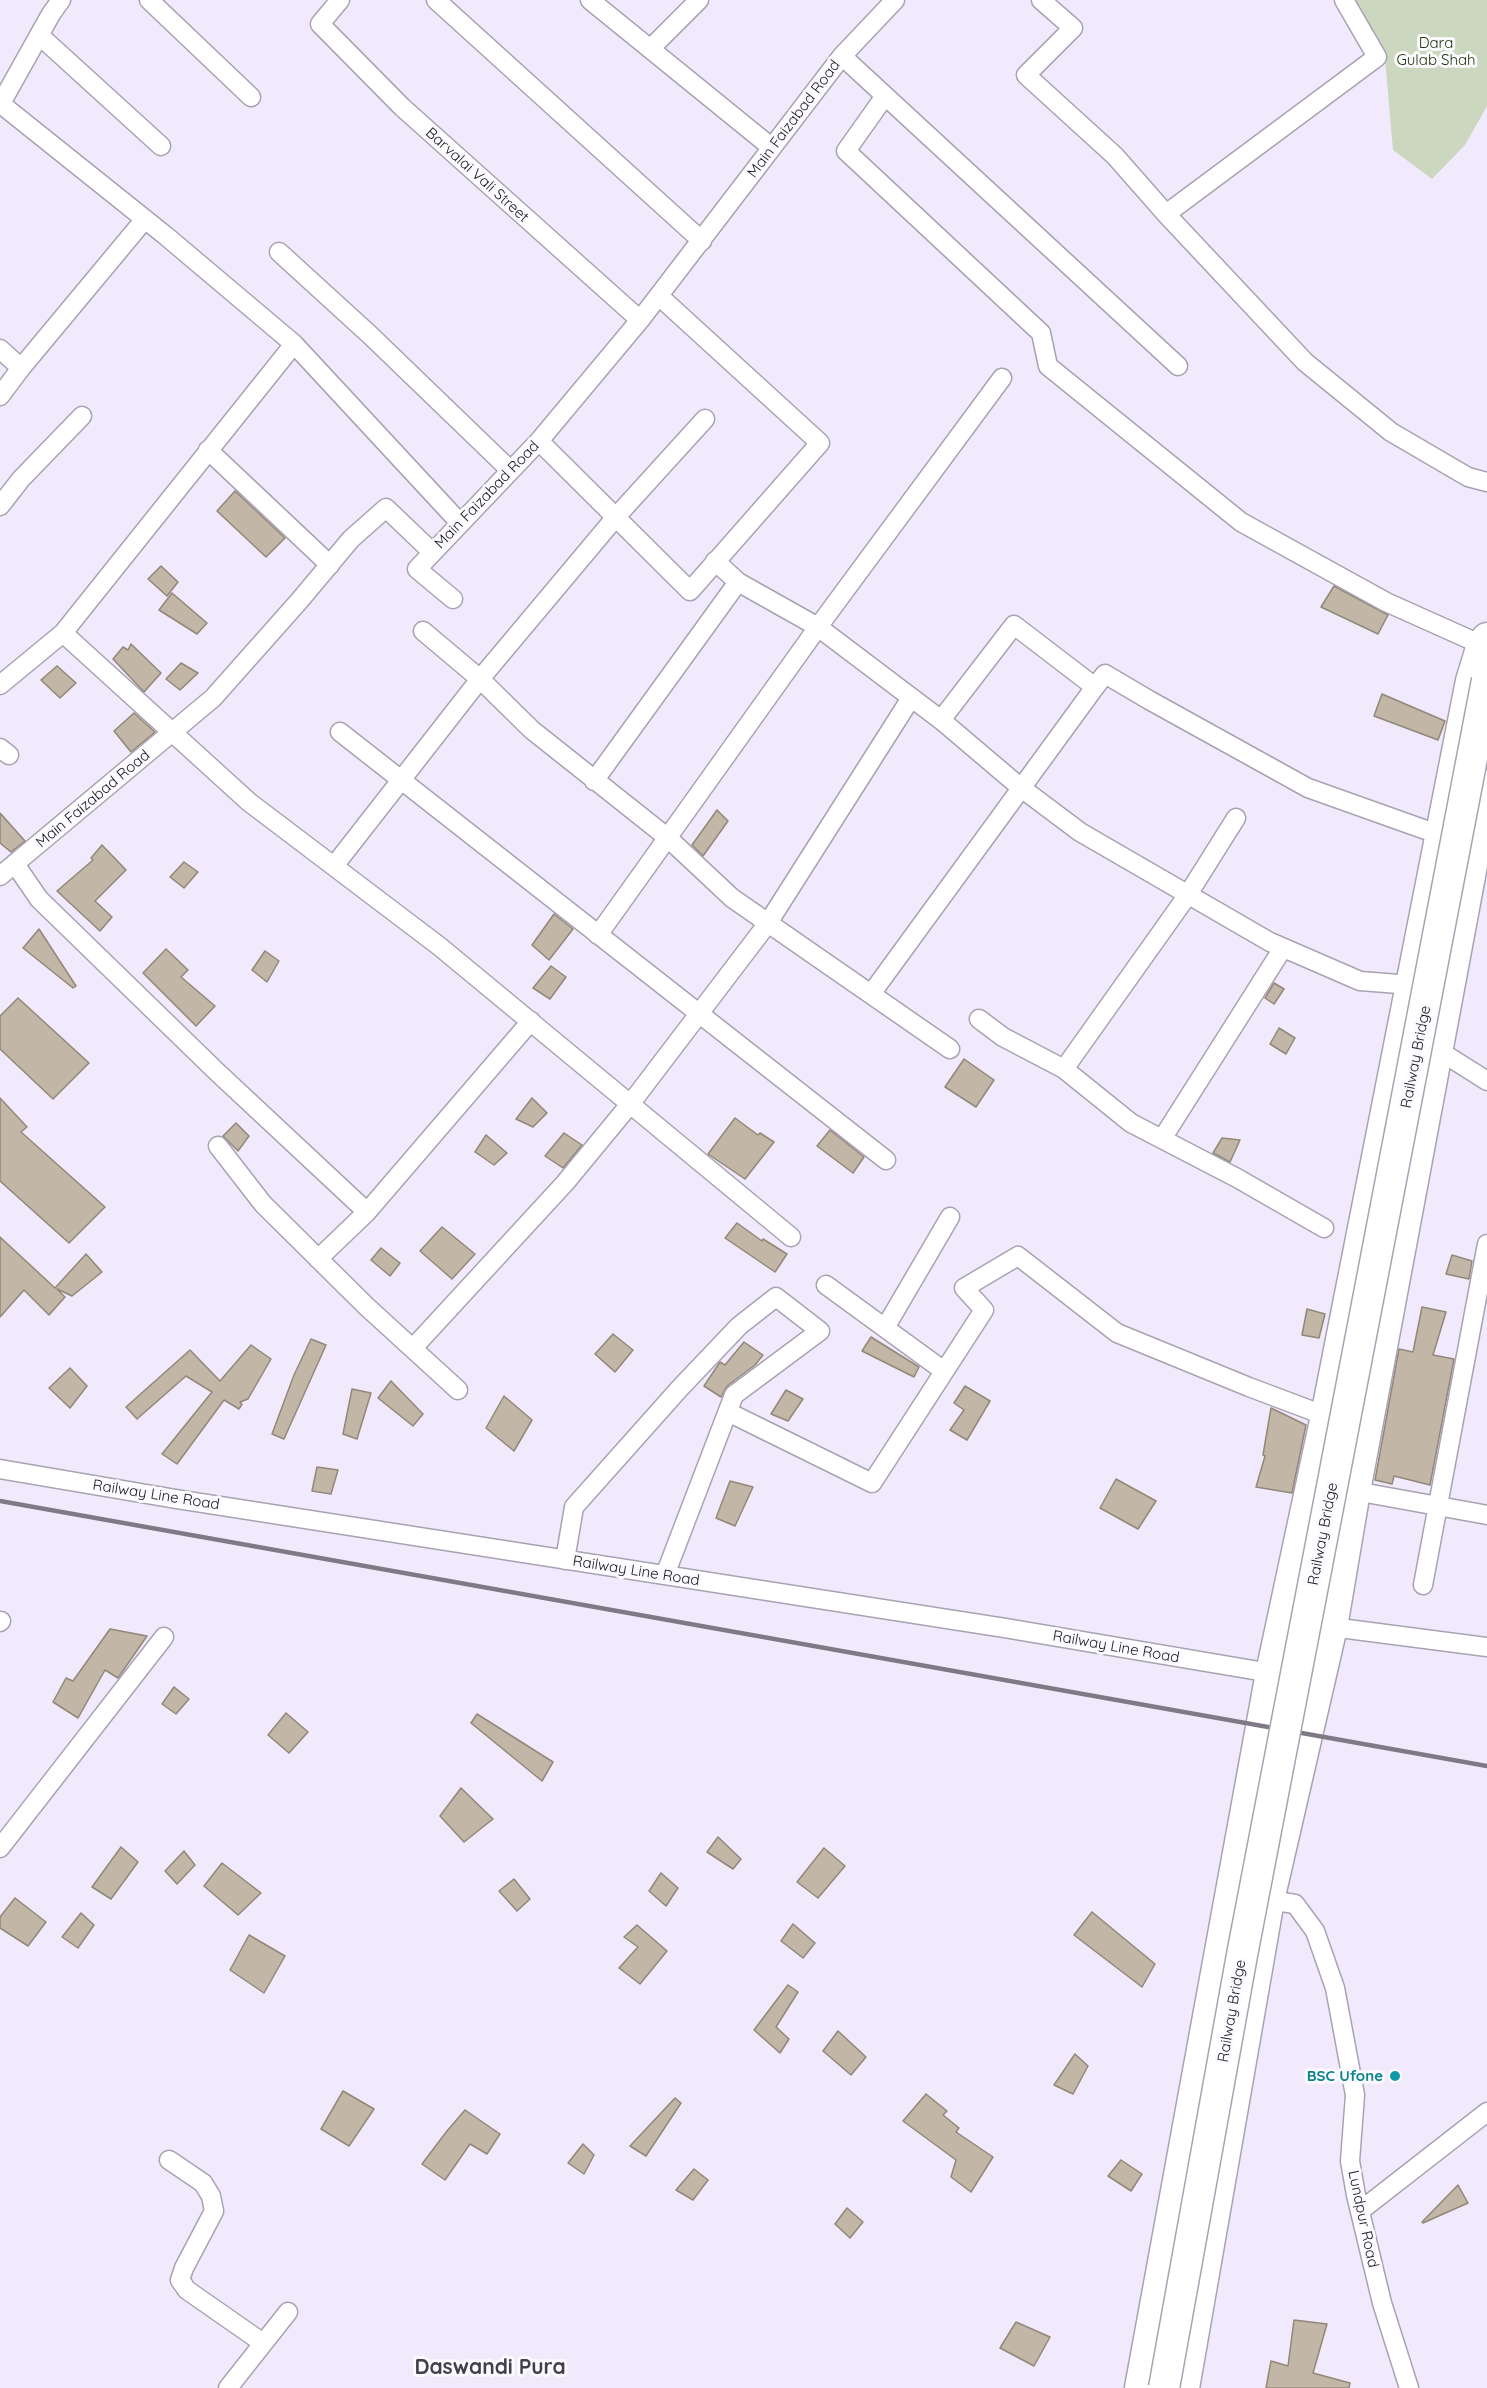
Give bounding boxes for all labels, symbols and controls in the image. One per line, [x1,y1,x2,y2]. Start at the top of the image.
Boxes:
park label: Dara Gulab Shah [1396,34,1476,69]
street label: Main Faizabad Road [744,57,844,181]
street label: Barvalai Vali Street [422,124,532,226]
street label: Main Faizabad Road [431,437,543,553]
street label: Main Faizabad Road [33,746,153,852]
street label: Railway Bridge [1397,1004,1435,1110]
street label: Railway Line Road [91,1476,221,1514]
street label: Railway Bridge [1304,1481,1342,1587]
street label: Railway Line Road [571,1552,701,1590]
street label: Railway Line Road [1051,1627,1181,1667]
street label: Railway Bridge [1214,1958,1250,2064]
place label: BSC Ufone [1307,2067,1383,2085]
marker: BSC Ufone [1388,2069,1402,2083]
street label: Lundpur Road [1344,2169,1382,2269]
district label: Daswandi Pura [414,2355,566,2381]

